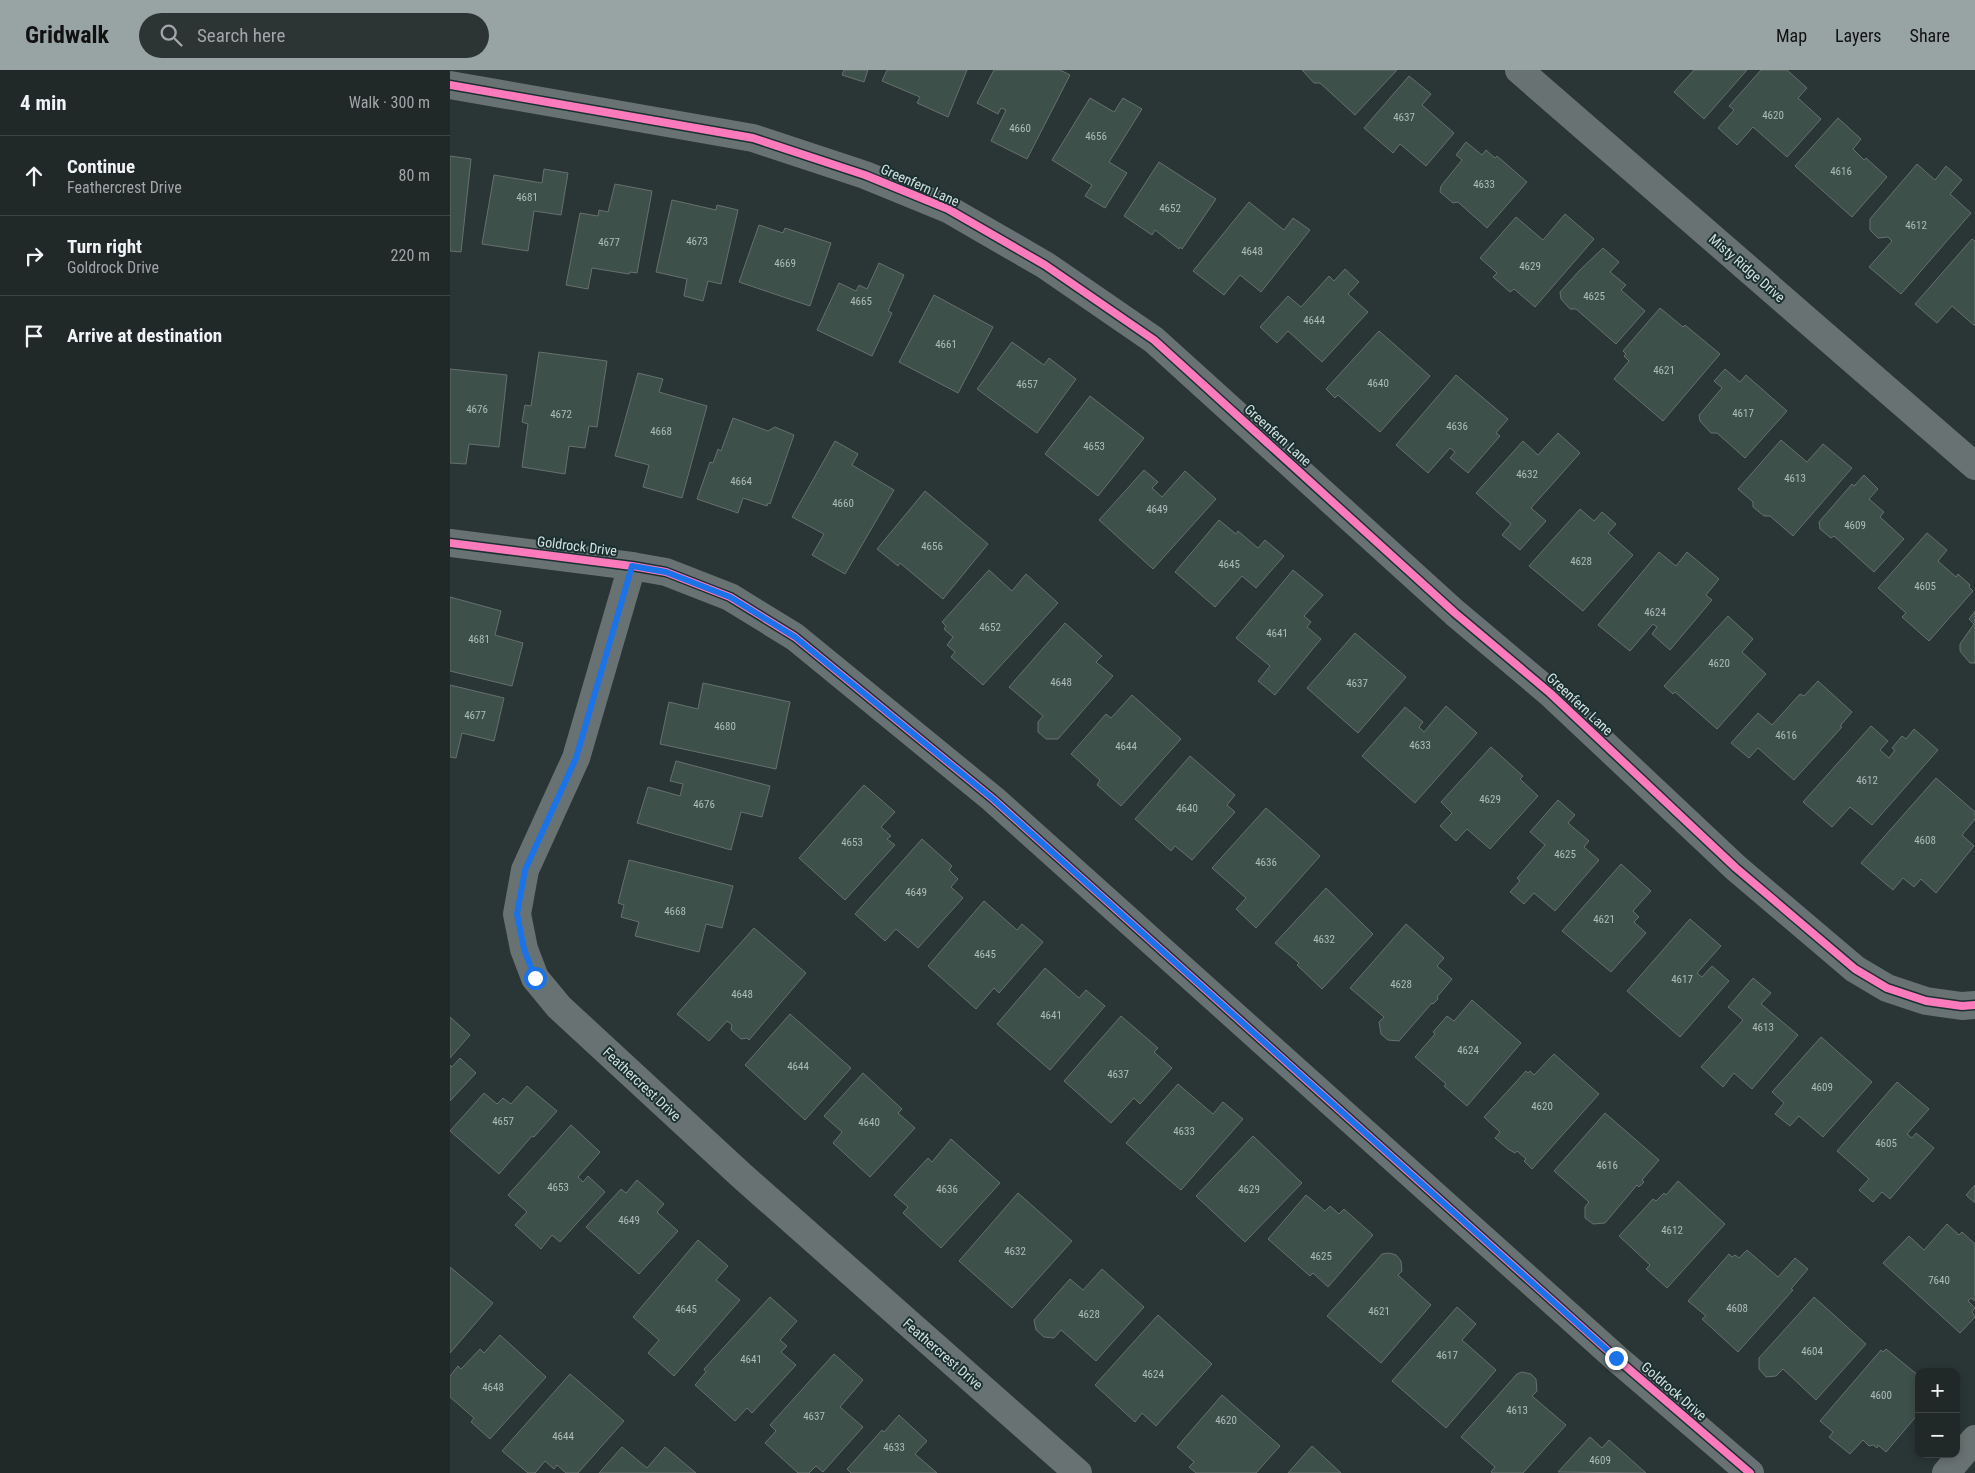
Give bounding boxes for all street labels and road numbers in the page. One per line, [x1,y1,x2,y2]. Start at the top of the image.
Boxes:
street label: Greenfern Lane [878,161,962,210]
street label: Misty Ridge Drive [1706,231,1789,306]
street label: Greenfern Lane [1241,401,1315,469]
street label: Goldrock Drive [536,533,618,559]
street label: Greenfern Lane [1544,669,1617,739]
street label: Feathercrest Drive [600,1044,684,1124]
street label: Feathercrest Drive [900,1315,986,1393]
street label: Goldrock Drive [1638,1359,1710,1424]

